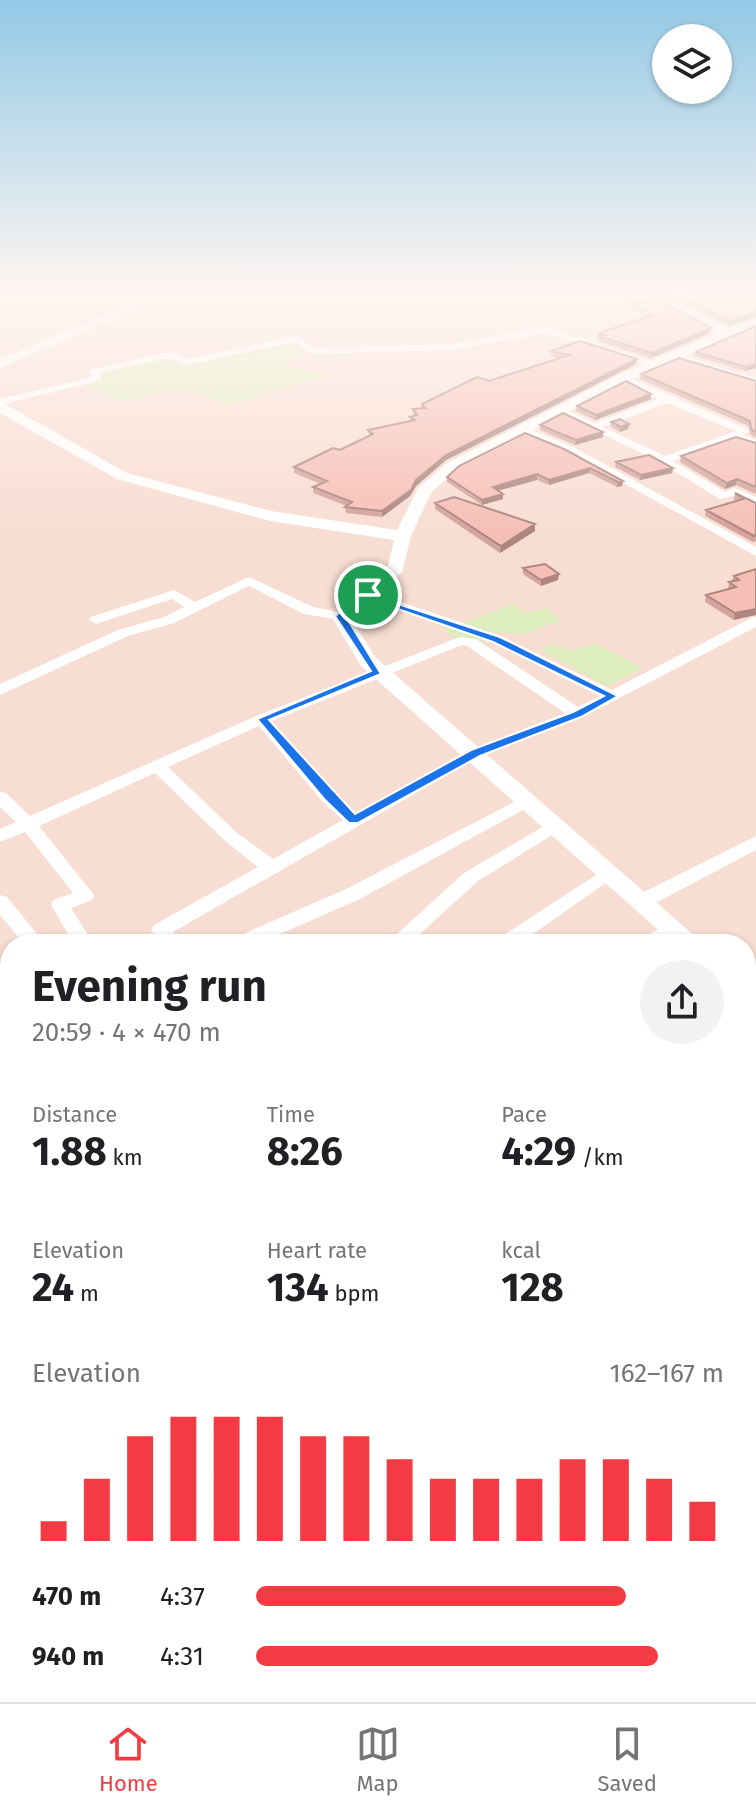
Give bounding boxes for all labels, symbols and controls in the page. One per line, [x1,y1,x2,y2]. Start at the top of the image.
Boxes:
map controls [652,24,732,104]
button: layers [652,24,732,104]
pin [334,561,402,629]
icon: arrive [346,573,390,617]
text: Evening run [32,960,267,1013]
button: share [640,960,724,1044]
text: 20:59 · 4 × 470 m [32,1017,221,1048]
text: Distance [32,1101,117,1128]
text: Time [267,1101,315,1128]
text: Pace [501,1101,547,1128]
text: 1.88 [32,1128,107,1176]
text: 8:26 [267,1128,343,1176]
text: 4:29 [501,1128,576,1176]
text: km [107,1144,143,1171]
text: /km [576,1144,624,1171]
text: Elevation [32,1237,124,1264]
text: Heart rate [267,1237,367,1264]
text: kcal [501,1237,541,1264]
text: 24 [32,1264,74,1312]
text: 134 [267,1264,329,1312]
text: 128 [501,1264,564,1312]
text: m [74,1280,99,1307]
text: bpm [329,1280,379,1307]
text: Elevation [32,1358,141,1389]
text: 162–167 m [609,1358,724,1389]
text: 470 m [32,1581,101,1612]
text: 4:37 [160,1581,205,1612]
text: 940 m [32,1641,104,1672]
text: 4:31 [160,1641,204,1672]
tab: Home [99,1722,158,1797]
tab: Map [356,1722,400,1797]
tab: Saved [598,1722,657,1797]

